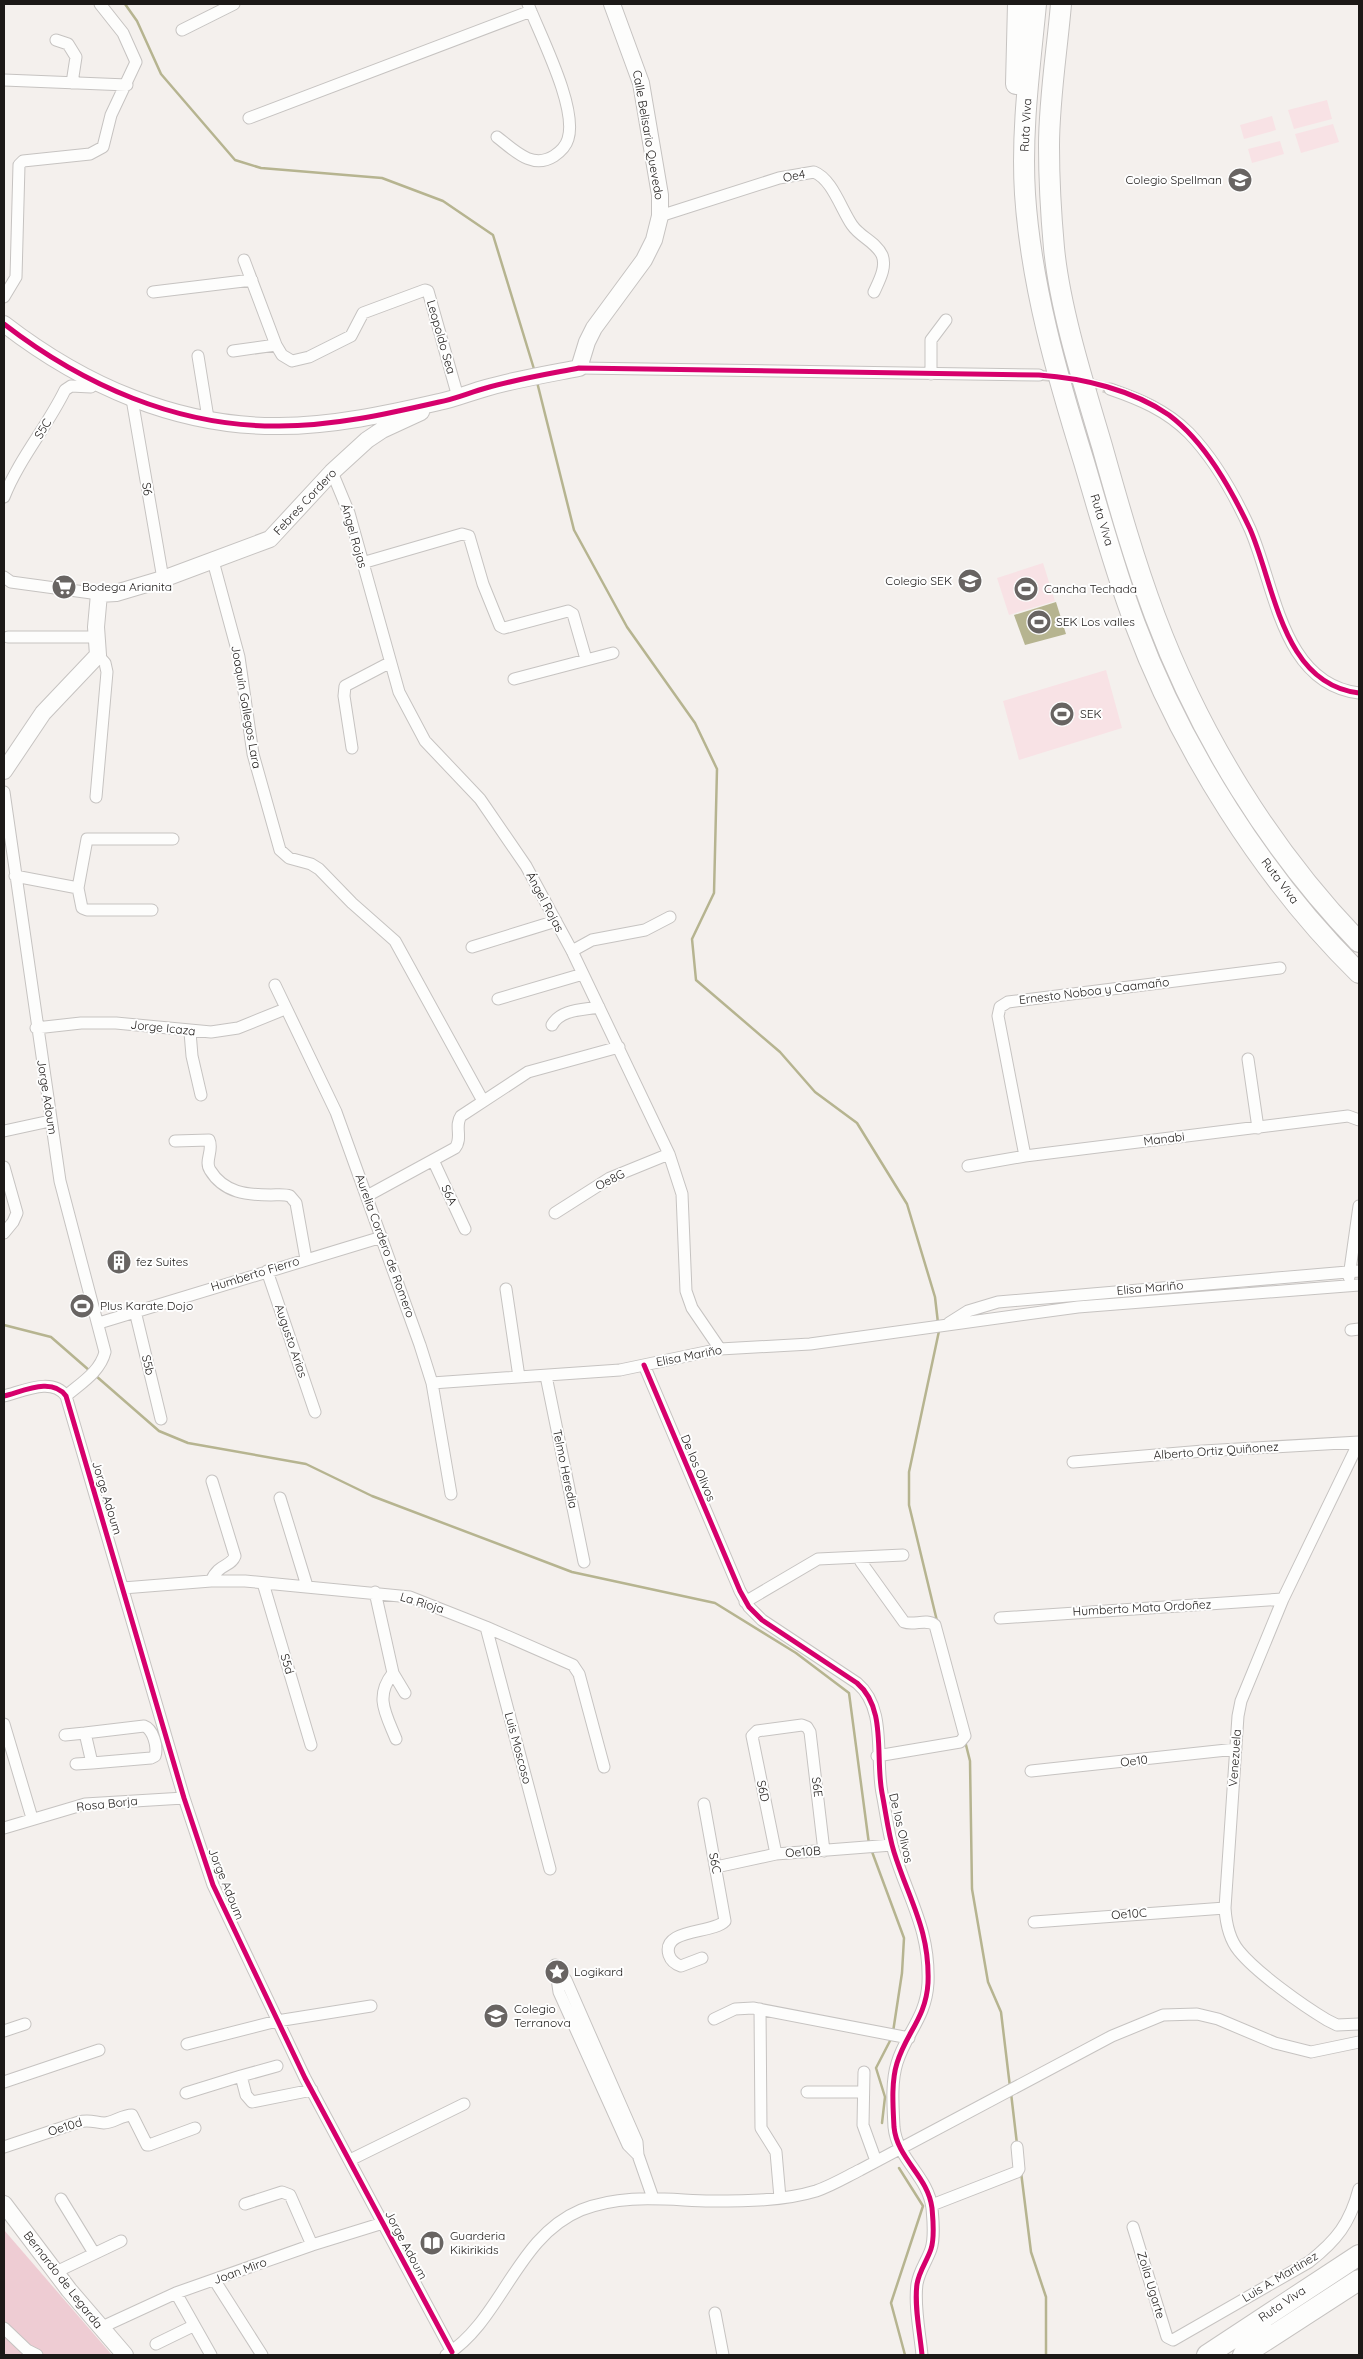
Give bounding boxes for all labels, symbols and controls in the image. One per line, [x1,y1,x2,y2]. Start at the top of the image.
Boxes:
street label: Calle Belisario Quevedo [630,69,667,201]
street label: Ruta Viva [1017,98,1034,152]
street label: Oe4 [782,166,806,185]
school or university icon: Colegio Spellman [1227,167,1253,193]
place label: Colegio Spellman [1126,172,1222,187]
street label: Leopoldo Sea [424,298,459,376]
street label: S5C [31,416,55,442]
street label: Febres Cordero [270,465,339,538]
street label: S6 [139,481,156,497]
street label: Ruta Viva [1087,492,1117,548]
street label: Ángel Rojas [338,502,371,570]
school or university icon: Colegio SEK [957,568,983,594]
place label: Colegio SEK [885,573,952,588]
supermarket icon: Bodega Arianita [51,574,77,600]
sports icon: Cancha Techada [1013,576,1039,602]
place label: Bodega Arianita [82,579,172,594]
place label: Cancha Techada [1044,581,1137,596]
sports icon: SEK Los valles [1026,609,1052,635]
place label: SEK Los valles [1056,614,1135,629]
street label: Joaquín Gallegos Lara [228,644,265,770]
sports icon: SEK [1049,701,1075,727]
place label: SEK [1080,706,1102,721]
street label: Ruta Viva [1258,855,1302,907]
street label: Ángel Rojas [523,869,568,935]
street label: Ernesto Noboa y Caamaño [1018,974,1170,1007]
street label: Jorge Icaza [130,1017,196,1038]
street label: Jorge Adoum [34,1058,61,1136]
street label: Manabi [1143,1129,1185,1148]
street label: Oe8G [593,1166,627,1193]
street label: Aurelia Cordero de Romero [352,1172,418,1320]
street label: S6A [438,1182,461,1208]
building icon: fez Suites [106,1249,132,1275]
street label: Humberto Fierro [209,1253,301,1294]
place label: fez Suites [136,1254,189,1269]
street label: Elisa Mariño [1116,1277,1184,1298]
sports icon: Plus Karate Dojo [69,1293,95,1319]
place label: Plus Karate Dojo [100,1298,193,1313]
street label: Augusto Arias [272,1302,311,1380]
street label: Elisa Mariño [655,1342,723,1369]
street label: S5b [139,1353,158,1377]
street label: Telmo Heredia [550,1428,581,1510]
street label: De los Olivos [678,1432,719,1504]
street label: Alberto Ortiz Quiñonez [1153,1439,1279,1462]
street label: Jorge Adoum [89,1459,126,1536]
street label: La Rioja [398,1589,446,1616]
street label: Humberto Mata Ordoñez [1072,1596,1212,1619]
street label: S5d [277,1652,298,1676]
street label: Luis Moscoso [502,1710,535,1785]
street label: Venezuela [1225,1729,1244,1787]
street label: Oe10 [1119,1752,1148,1769]
street label: S6E [809,1776,826,1798]
street label: S6D [754,1779,773,1803]
street label: De los Olivos [886,1791,917,1865]
street label: Rosa Borja [76,1793,138,1814]
street label: Oe10B [785,1843,821,1860]
street label: Jorge Adoum [205,1846,248,1922]
street label: S6C [706,1851,725,1875]
street label: Oe10C [1111,1905,1147,1922]
place icon: Logikard [544,1959,570,1985]
place label: Logikard [574,1964,623,1979]
place label: Colegio Terranova [514,2001,571,2030]
school or university icon: Colegio Terranova [483,2003,509,2029]
street label: Oe10d [46,2114,84,2139]
street label: Jorge Adoum [382,2208,431,2282]
street label: Bernardo de Legarda [21,2228,106,2331]
place label: Guarderia Kikirikids [450,2228,505,2257]
library icon: Guarderia Kikirikids [419,2230,445,2256]
street label: Luis A. Martinez [1239,2248,1321,2305]
street label: Zoila Ugarte [1134,2249,1169,2320]
street label: Joan Miro [211,2254,269,2287]
street label: Ruta Viva [1255,2282,1308,2325]

